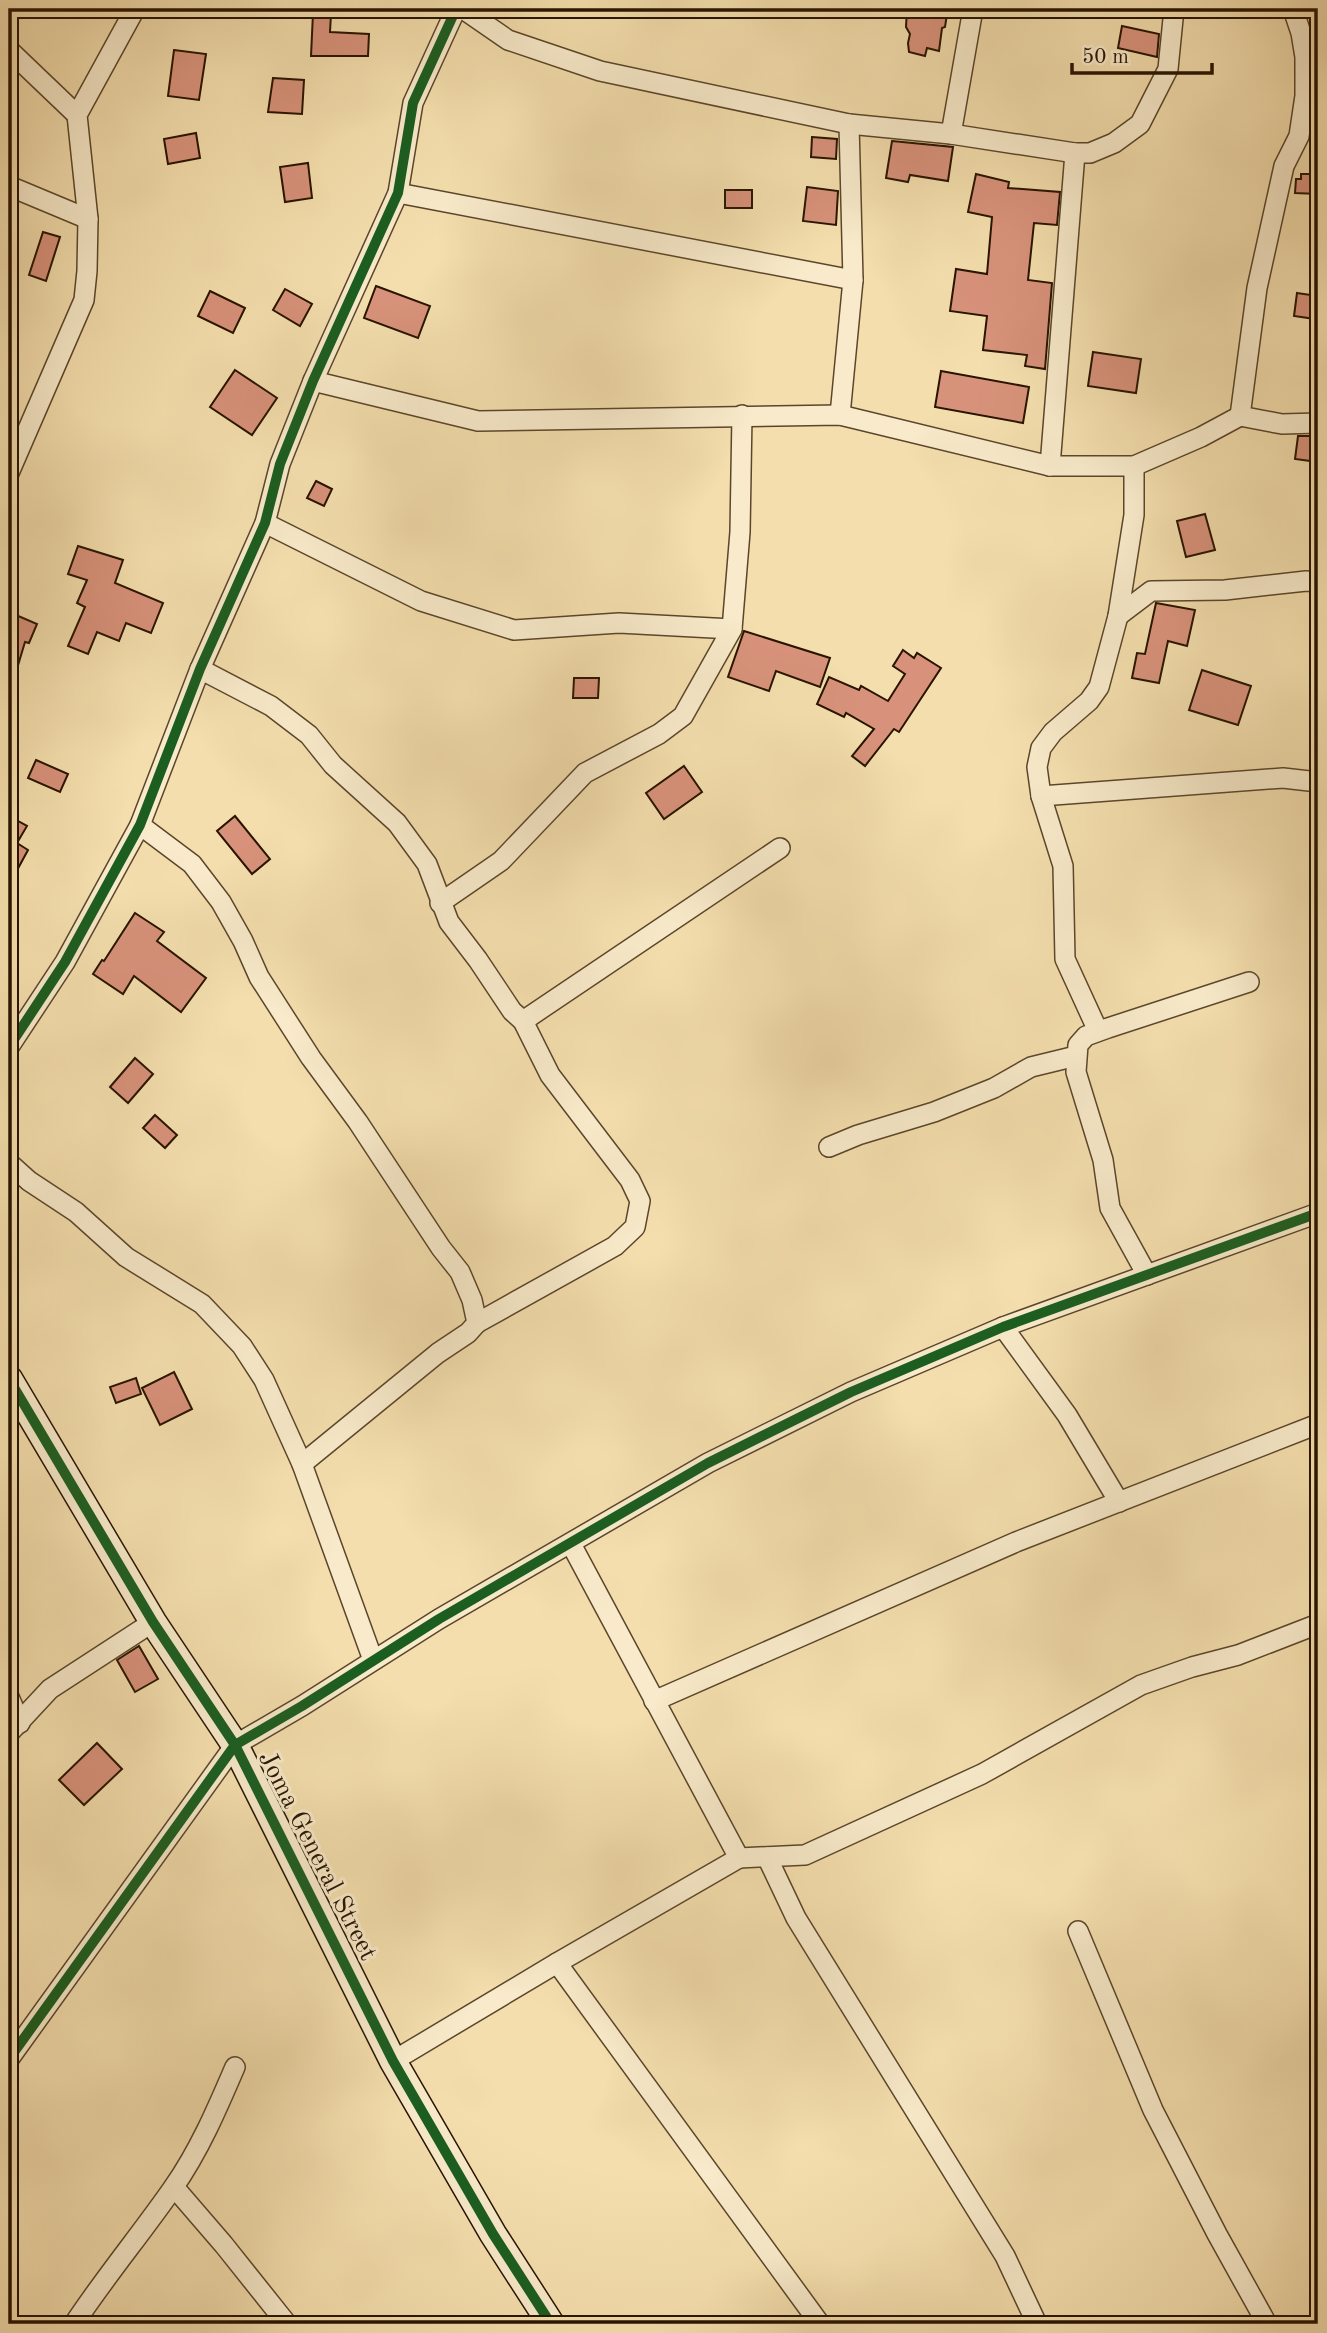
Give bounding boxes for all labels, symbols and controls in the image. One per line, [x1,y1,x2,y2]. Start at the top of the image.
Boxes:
scale bar [1072,32,1212,76]
text: 50 m [1082,47,1129,68]
street label: Joma General Street [253,1747,381,1965]

